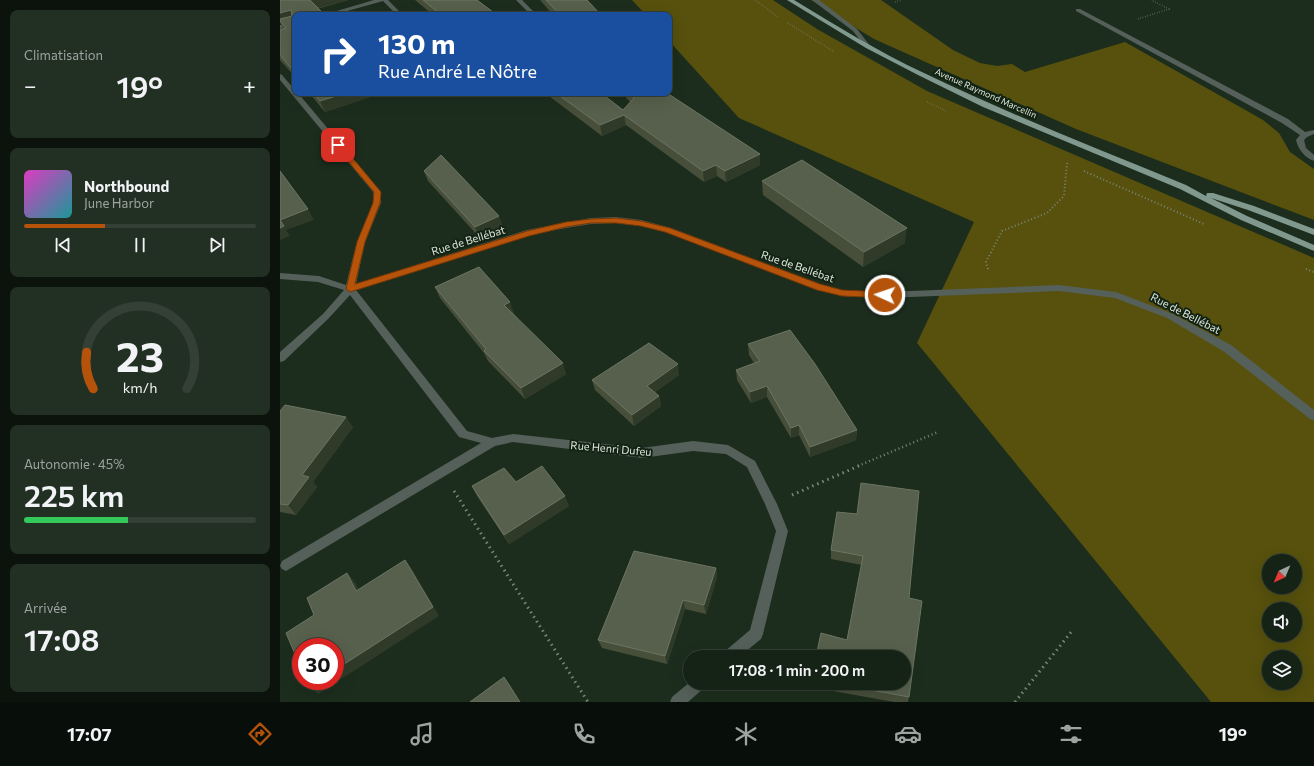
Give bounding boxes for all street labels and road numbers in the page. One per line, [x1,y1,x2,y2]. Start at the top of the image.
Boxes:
street label: Avenue Raymond Marcellin [933,66,1039,120]
street label: Rue de Bellébat [429,222,507,257]
street label: Rue de Bellébat [760,247,837,285]
street label: Rue de Bellébat [1149,290,1224,336]
street label: Rue Henri Dufeu [570,438,652,458]

